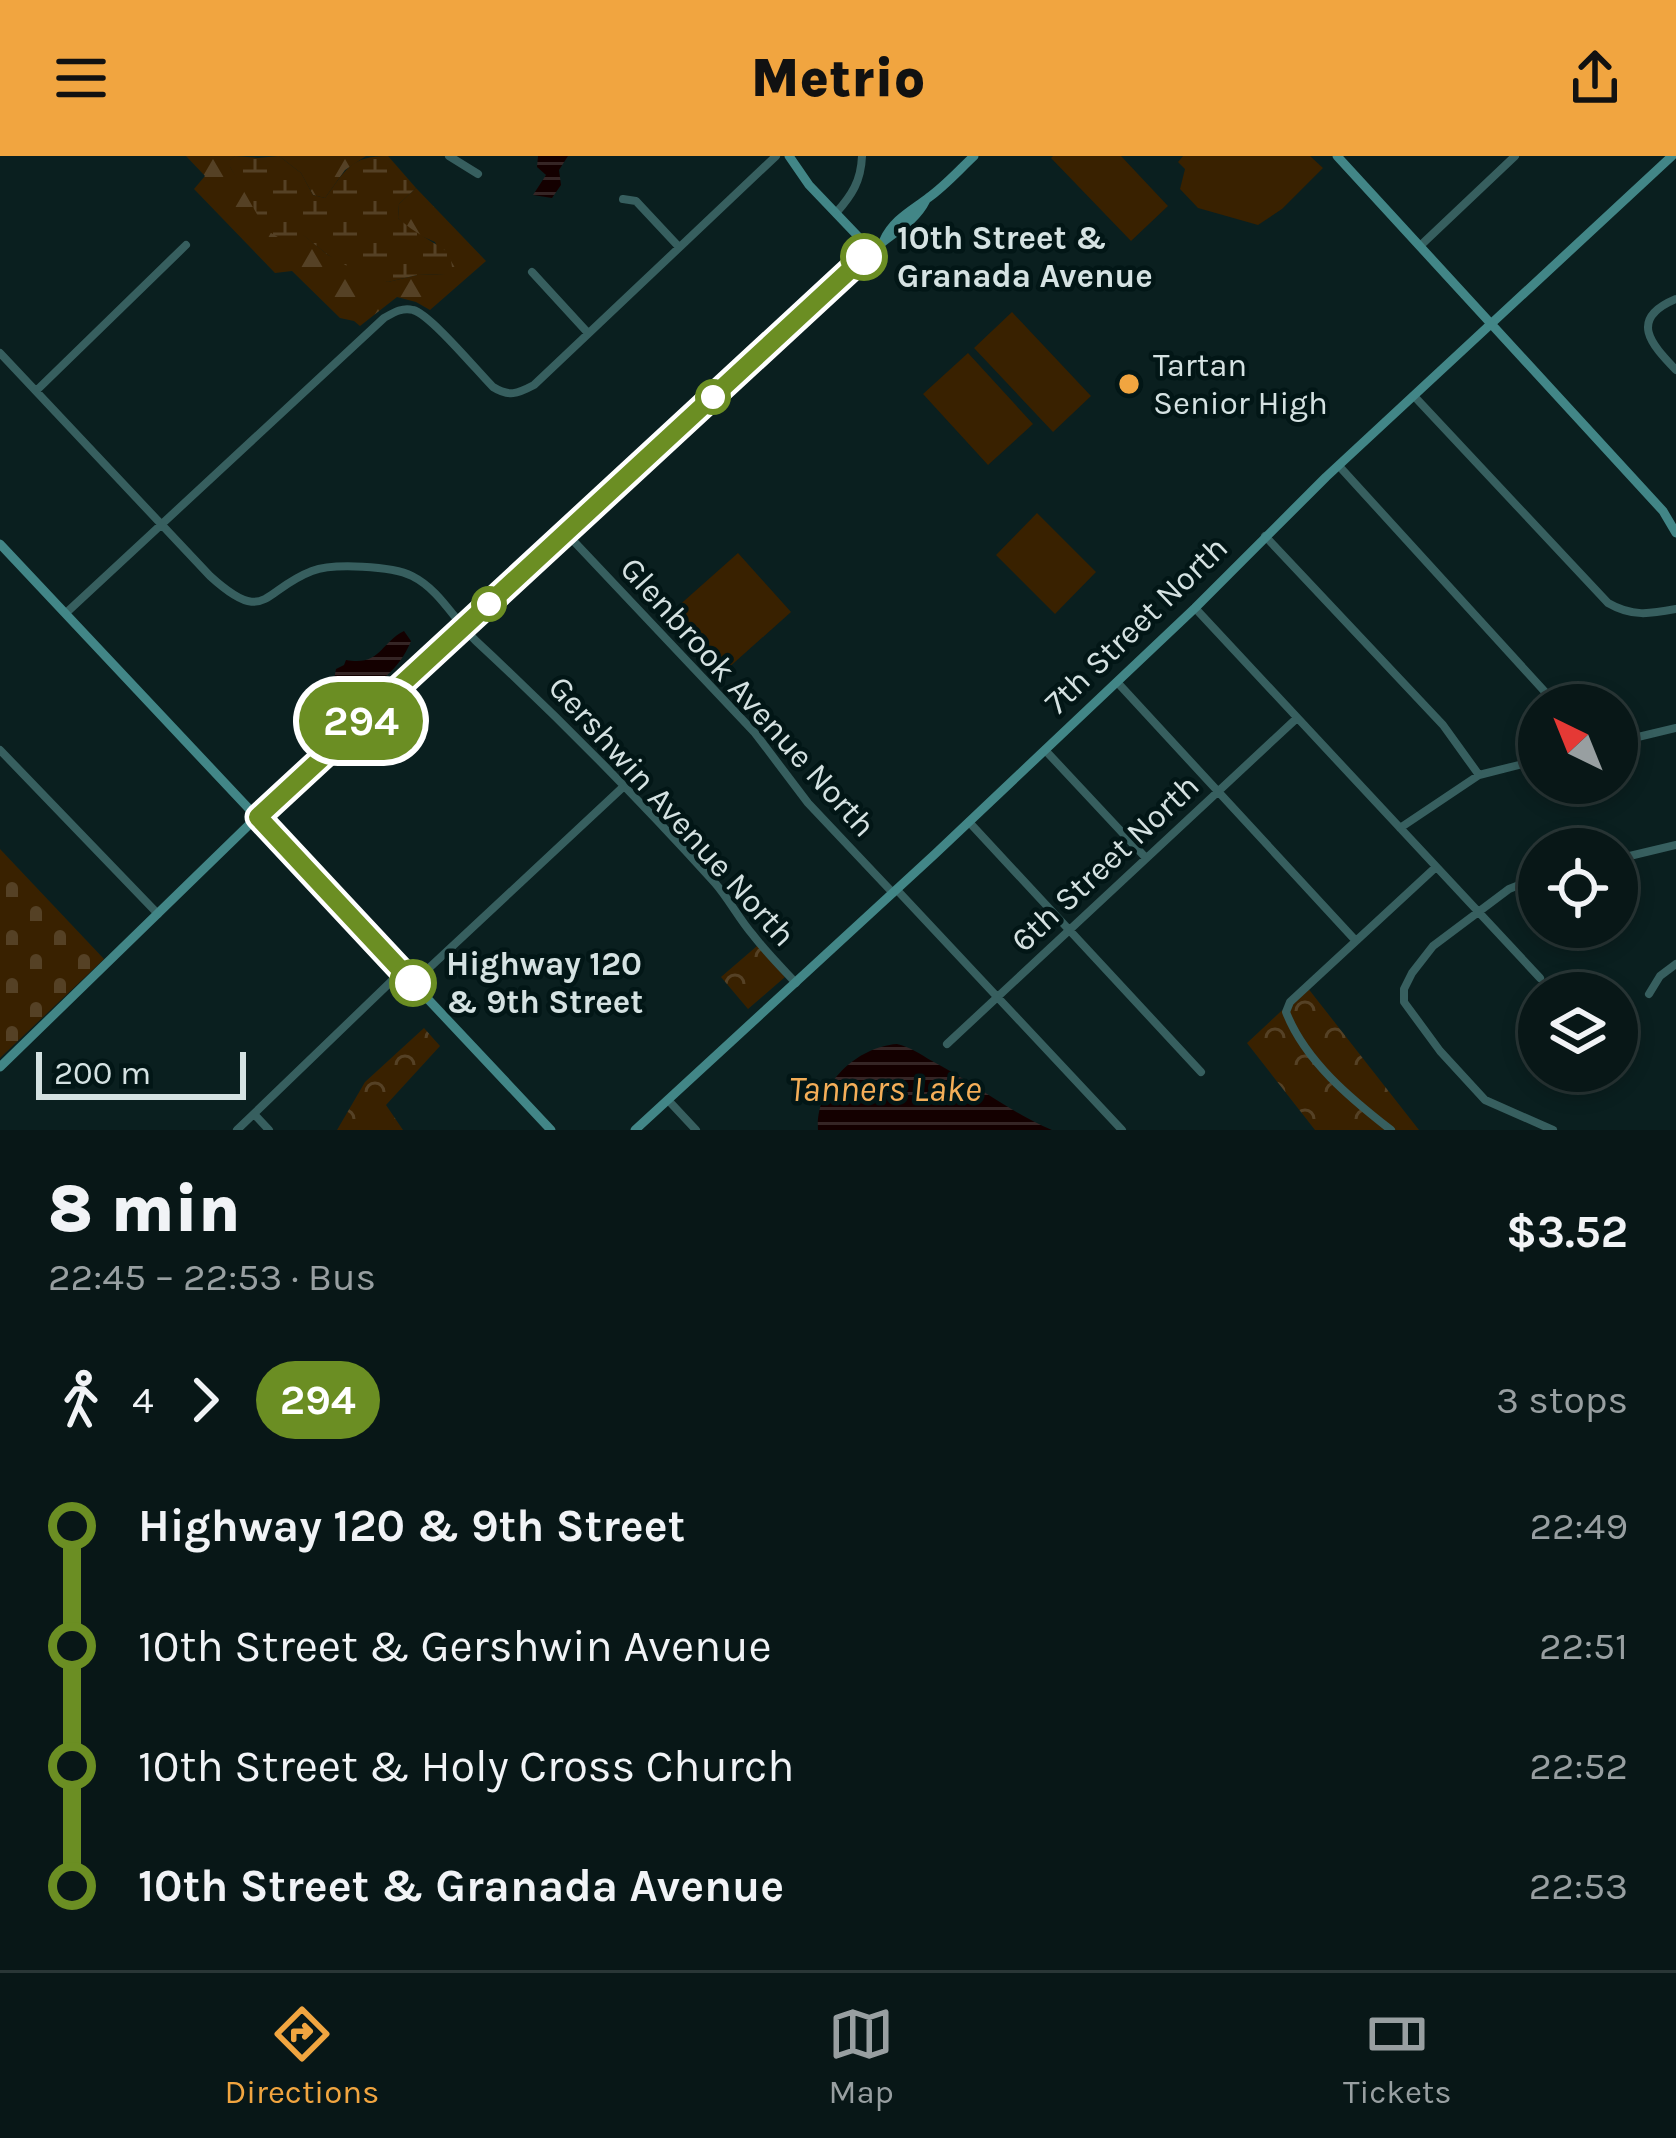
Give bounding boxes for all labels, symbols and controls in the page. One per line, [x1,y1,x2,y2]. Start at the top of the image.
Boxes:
icon: menu [48,45,114,111]
icon: share [1562,45,1628,111]
text: Metrio [751,46,925,110]
place label: 10th Street & Granada Avenue [897,219,1153,295]
marker: 10th Street & Granada Avenue [842,235,886,279]
place label: Tartan Senior High [1153,346,1328,422]
marker: Tartan Senior High [1116,371,1142,397]
unlabelled marker [697,381,729,413]
street label: 7th Street North [1037,528,1235,722]
street label: Glenbrook Avenue North [613,550,883,844]
unlabelled marker [473,588,505,620]
street label: Gershwin Avenue North [541,668,803,954]
line badge: 294 [292,682,430,760]
north arrow [1518,684,1638,804]
map controls [1518,684,1638,1092]
text: 294 [323,696,399,746]
street label: 6th Street North [1003,766,1207,960]
button: locate [1518,828,1638,948]
place label: Highway 120 & 9th Street [446,945,643,1021]
marker: Highway 120 & 9th Street [391,961,435,1005]
button: layers [1518,972,1638,1092]
scale bar [36,1046,246,1099]
text: 200 m [54,1054,151,1092]
water label: Tanners Lake [789,1068,981,1110]
text: 8 min [48,1170,240,1248]
text: $3.52 [1506,1206,1628,1258]
text: 22:45 – 22:53 · Bus [48,1254,376,1300]
icon: walk [48,1367,114,1433]
icon: forward [172,1367,238,1433]
text: 294 [280,1375,356,1425]
text: 4 [132,1377,154,1423]
text: 3 stops [1496,1377,1628,1423]
text: Highway 120 & 9th Street [138,1500,685,1552]
text: 22:49 [1529,1503,1628,1549]
text: 10th Street & Gershwin Avenue [138,1620,772,1672]
text: 22:51 [1539,1623,1628,1669]
text: 10th Street & Holy Cross Church [138,1740,794,1792]
text: 22:52 [1529,1743,1628,1789]
text: 10th Street & Granada Avenue [138,1860,784,1912]
text: 22:53 [1529,1863,1628,1909]
tab: Directions [224,2001,379,2111]
tab: Map [828,2001,894,2111]
tab: Tickets [1343,2001,1452,2111]

